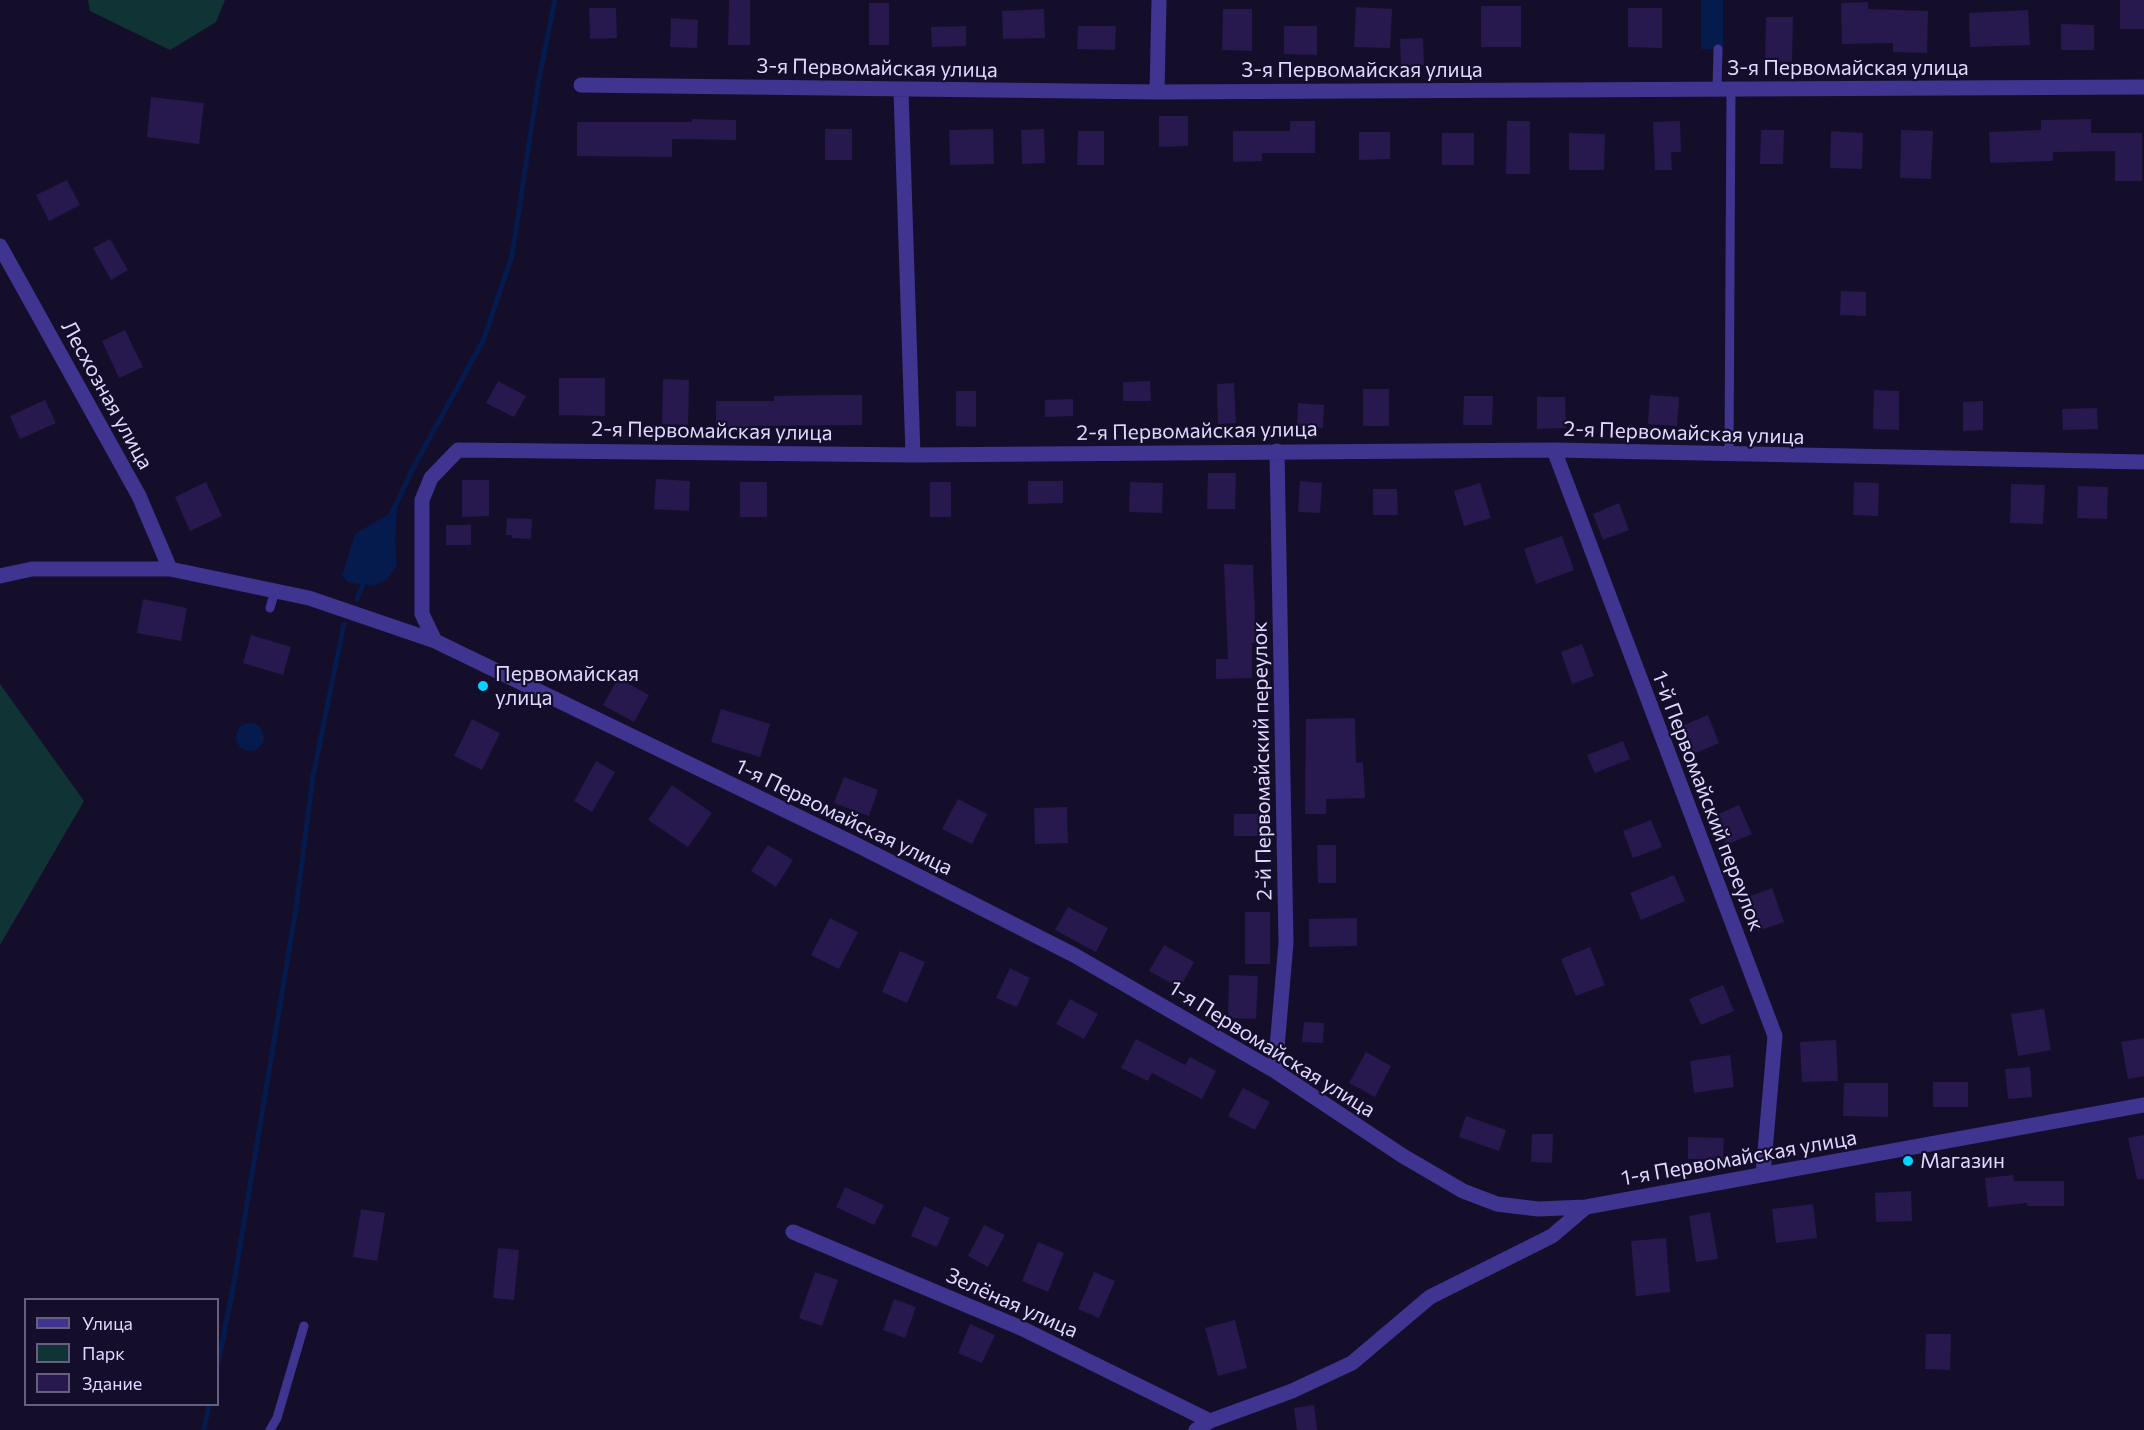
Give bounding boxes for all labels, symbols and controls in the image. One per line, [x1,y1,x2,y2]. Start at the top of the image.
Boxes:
street label: 3-я Первомайская улица [756,53,998,83]
street label: 3-я Первомайская улица [1727,55,1969,81]
street label: 3-я Первомайская улица [1241,57,1483,83]
street label: Лесхозная улица [56,316,158,474]
street label: 2-я Первомайская улица [591,416,833,446]
street label: 2-я Первомайская улица [1076,416,1318,446]
street label: 2-я Первомайская улица [1563,416,1805,450]
street label: 2-й Первомайский переулок [1247,621,1277,901]
place label: Первомайская улица [495,661,639,711]
street label: 1-й Первомайский переулок [1647,667,1769,935]
marker: Первомайская улица [476,679,490,693]
street label: 1-я Первомайская улица [731,753,957,881]
street label: 1-я Первомайская улица [1164,975,1380,1123]
street label: 1-я Первомайская улица [1619,1125,1859,1191]
place label: Магазин [1920,1148,2005,1174]
marker: Магазин [1901,1154,1915,1168]
street label: Зелёная улица [942,1263,1082,1343]
legend [24,1298,219,1406]
text: Улица [82,1312,133,1334]
text: Парк [82,1342,125,1364]
text: Здание [82,1372,142,1394]

